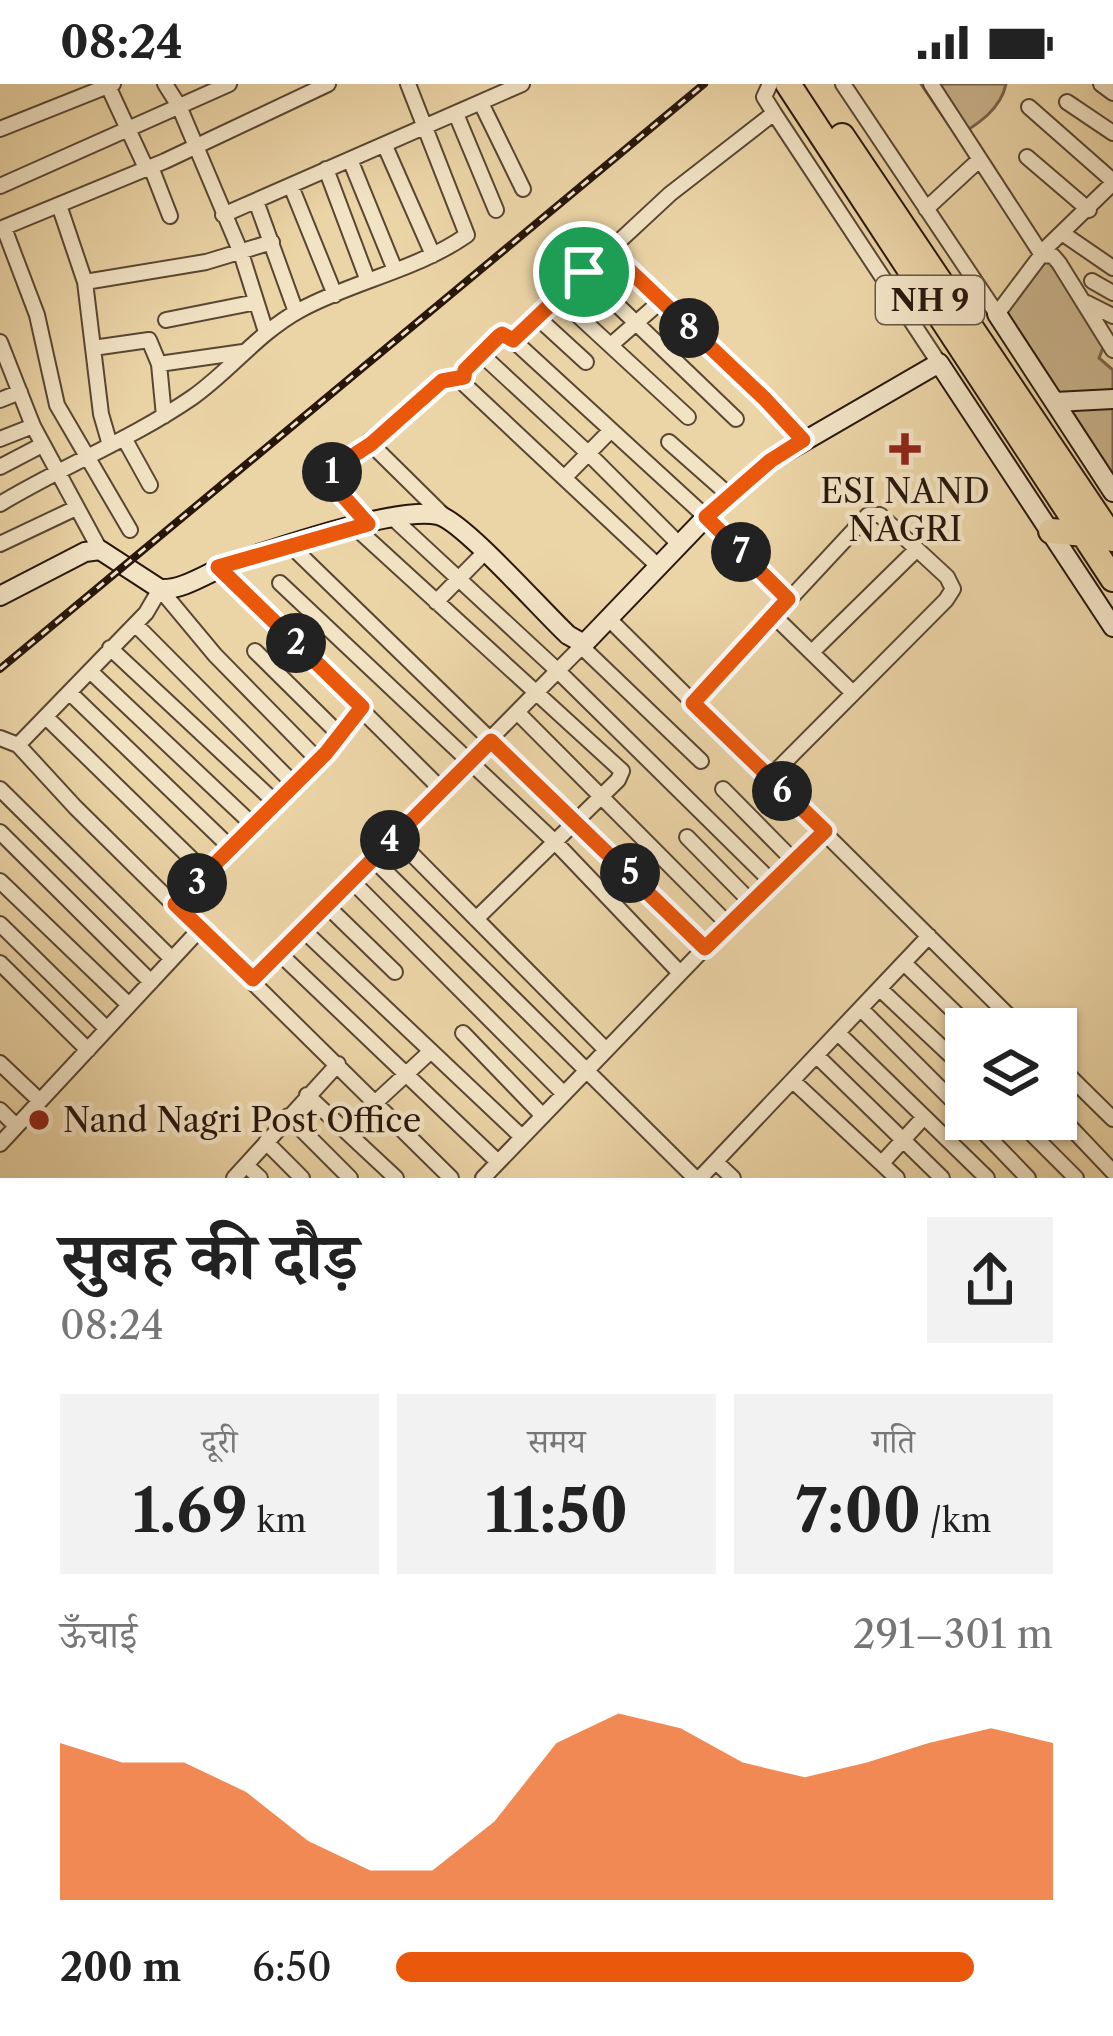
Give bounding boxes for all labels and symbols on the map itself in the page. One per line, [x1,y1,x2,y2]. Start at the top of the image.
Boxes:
pin [533,221,635,323]
road number: NH 9 [876,276,984,324]
pin: 8 [659,298,719,358]
marker: ESI NAND NAGRI [889,433,921,465]
pin: 1 [302,442,362,502]
place label: ESI NAND NAGRI [820,471,990,550]
pin: 7 [711,522,771,582]
pin: 2 [266,613,326,673]
pin: 6 [752,761,812,821]
pin: 4 [360,810,420,870]
pin: 5 [600,843,660,903]
pin: 3 [167,853,227,913]
place label: Nand Nagri Post Office [63,1100,421,1141]
marker: Nand Nagri Post Office [26,1107,52,1133]

